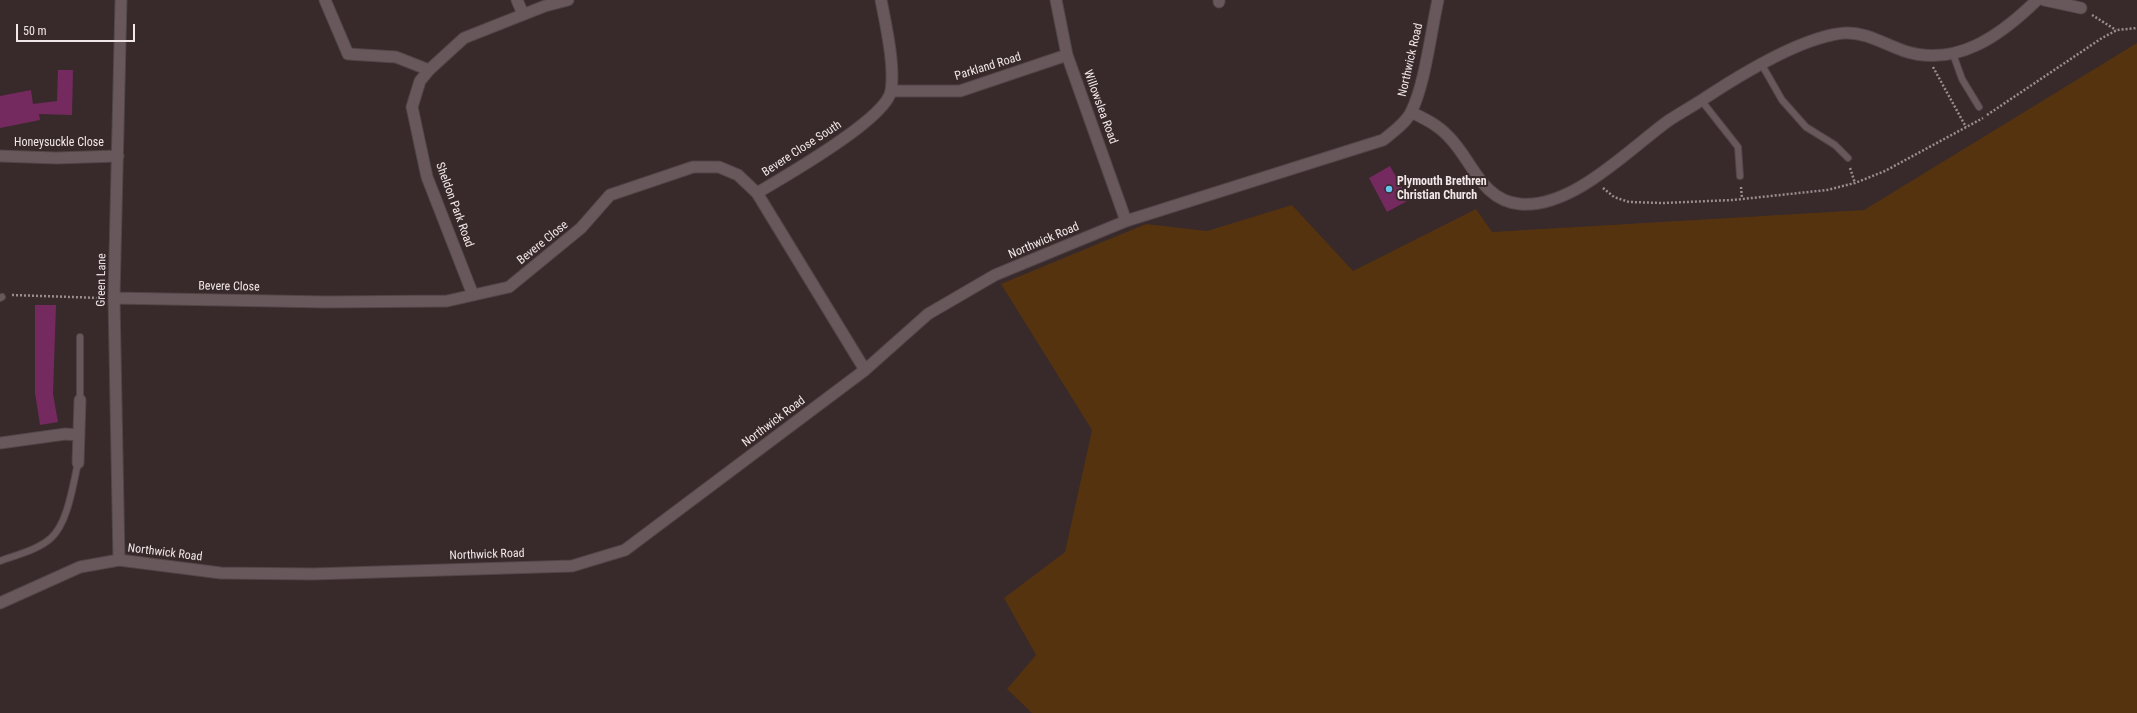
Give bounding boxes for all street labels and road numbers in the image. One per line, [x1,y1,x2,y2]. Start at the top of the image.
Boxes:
street label: Northwick Road [1396,22,1426,98]
street label: Parkland Road [953,50,1023,84]
street label: Willowslea Road [1080,68,1120,146]
street label: Bevere Close South [760,118,844,180]
street label: Honeysuckle Close [14,136,104,150]
street label: Sheldon Park Road [432,161,476,249]
street label: Bevere Close [515,218,571,268]
street label: Northwick Road [1007,220,1081,262]
street label: Green Lane [94,253,110,307]
street label: Bevere Close [198,279,260,295]
street label: Northwick Road [740,394,808,450]
street label: Northwick Road [127,541,203,565]
street label: Northwick Road [449,546,525,564]

